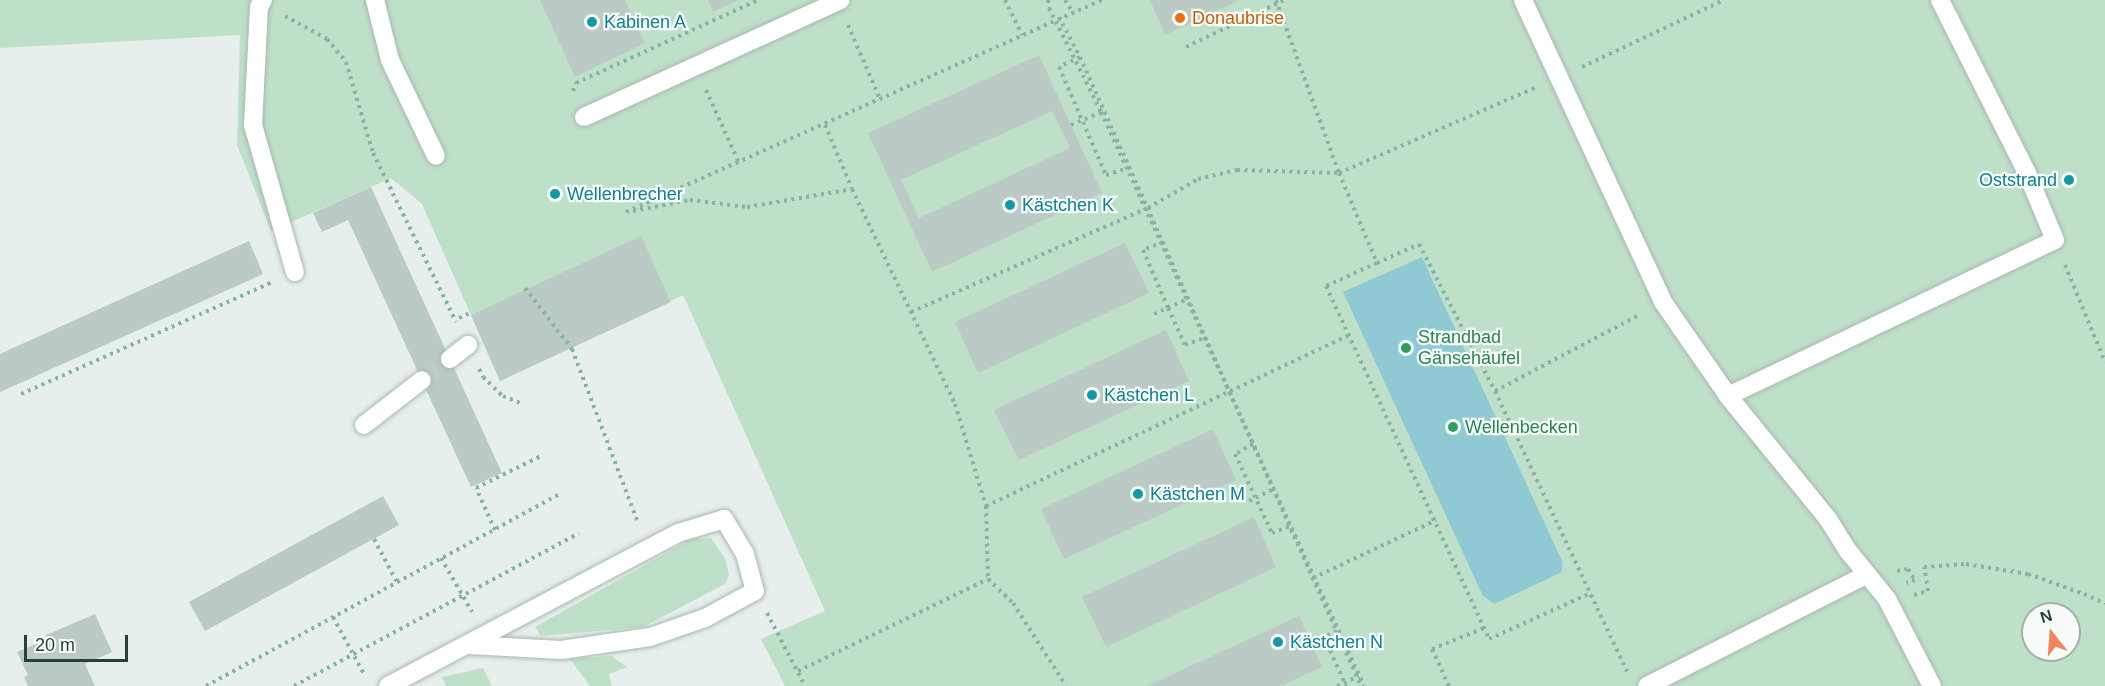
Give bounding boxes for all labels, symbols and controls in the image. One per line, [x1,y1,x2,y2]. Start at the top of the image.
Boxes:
place label: Donaubrise [1192,7,1284,29]
place label: Kabinen A [604,11,687,33]
marker: Donaubrise [1173,11,1187,25]
marker: Kabinen A [585,15,599,29]
place label: Oststrand [1979,169,2057,191]
marker: Oststrand [2062,173,2076,187]
place label: Wellenbrecher [567,183,683,205]
marker: Wellenbrecher [548,187,562,201]
place label: Kästchen K [1022,194,1114,216]
marker: Kästchen K [1003,198,1017,212]
place label: Strandbad Gänsehäufel [1418,327,1520,370]
marker: Strandbad Gänsehäufel [1399,341,1413,355]
place label: Kästchen L [1104,384,1194,406]
marker: Kästchen L [1085,388,1099,402]
place label: Wellenbecken [1465,416,1578,438]
marker: Wellenbecken [1446,420,1460,434]
place label: Kästchen M [1150,483,1245,505]
marker: Kästchen M [1131,487,1145,501]
north arrow [2021,602,2081,662]
text: N [2038,606,2054,626]
scale bar [27,623,130,661]
place label: Kästchen N [1290,631,1383,653]
text: 20 m [35,635,75,655]
marker: Kästchen N [1271,635,1285,649]

